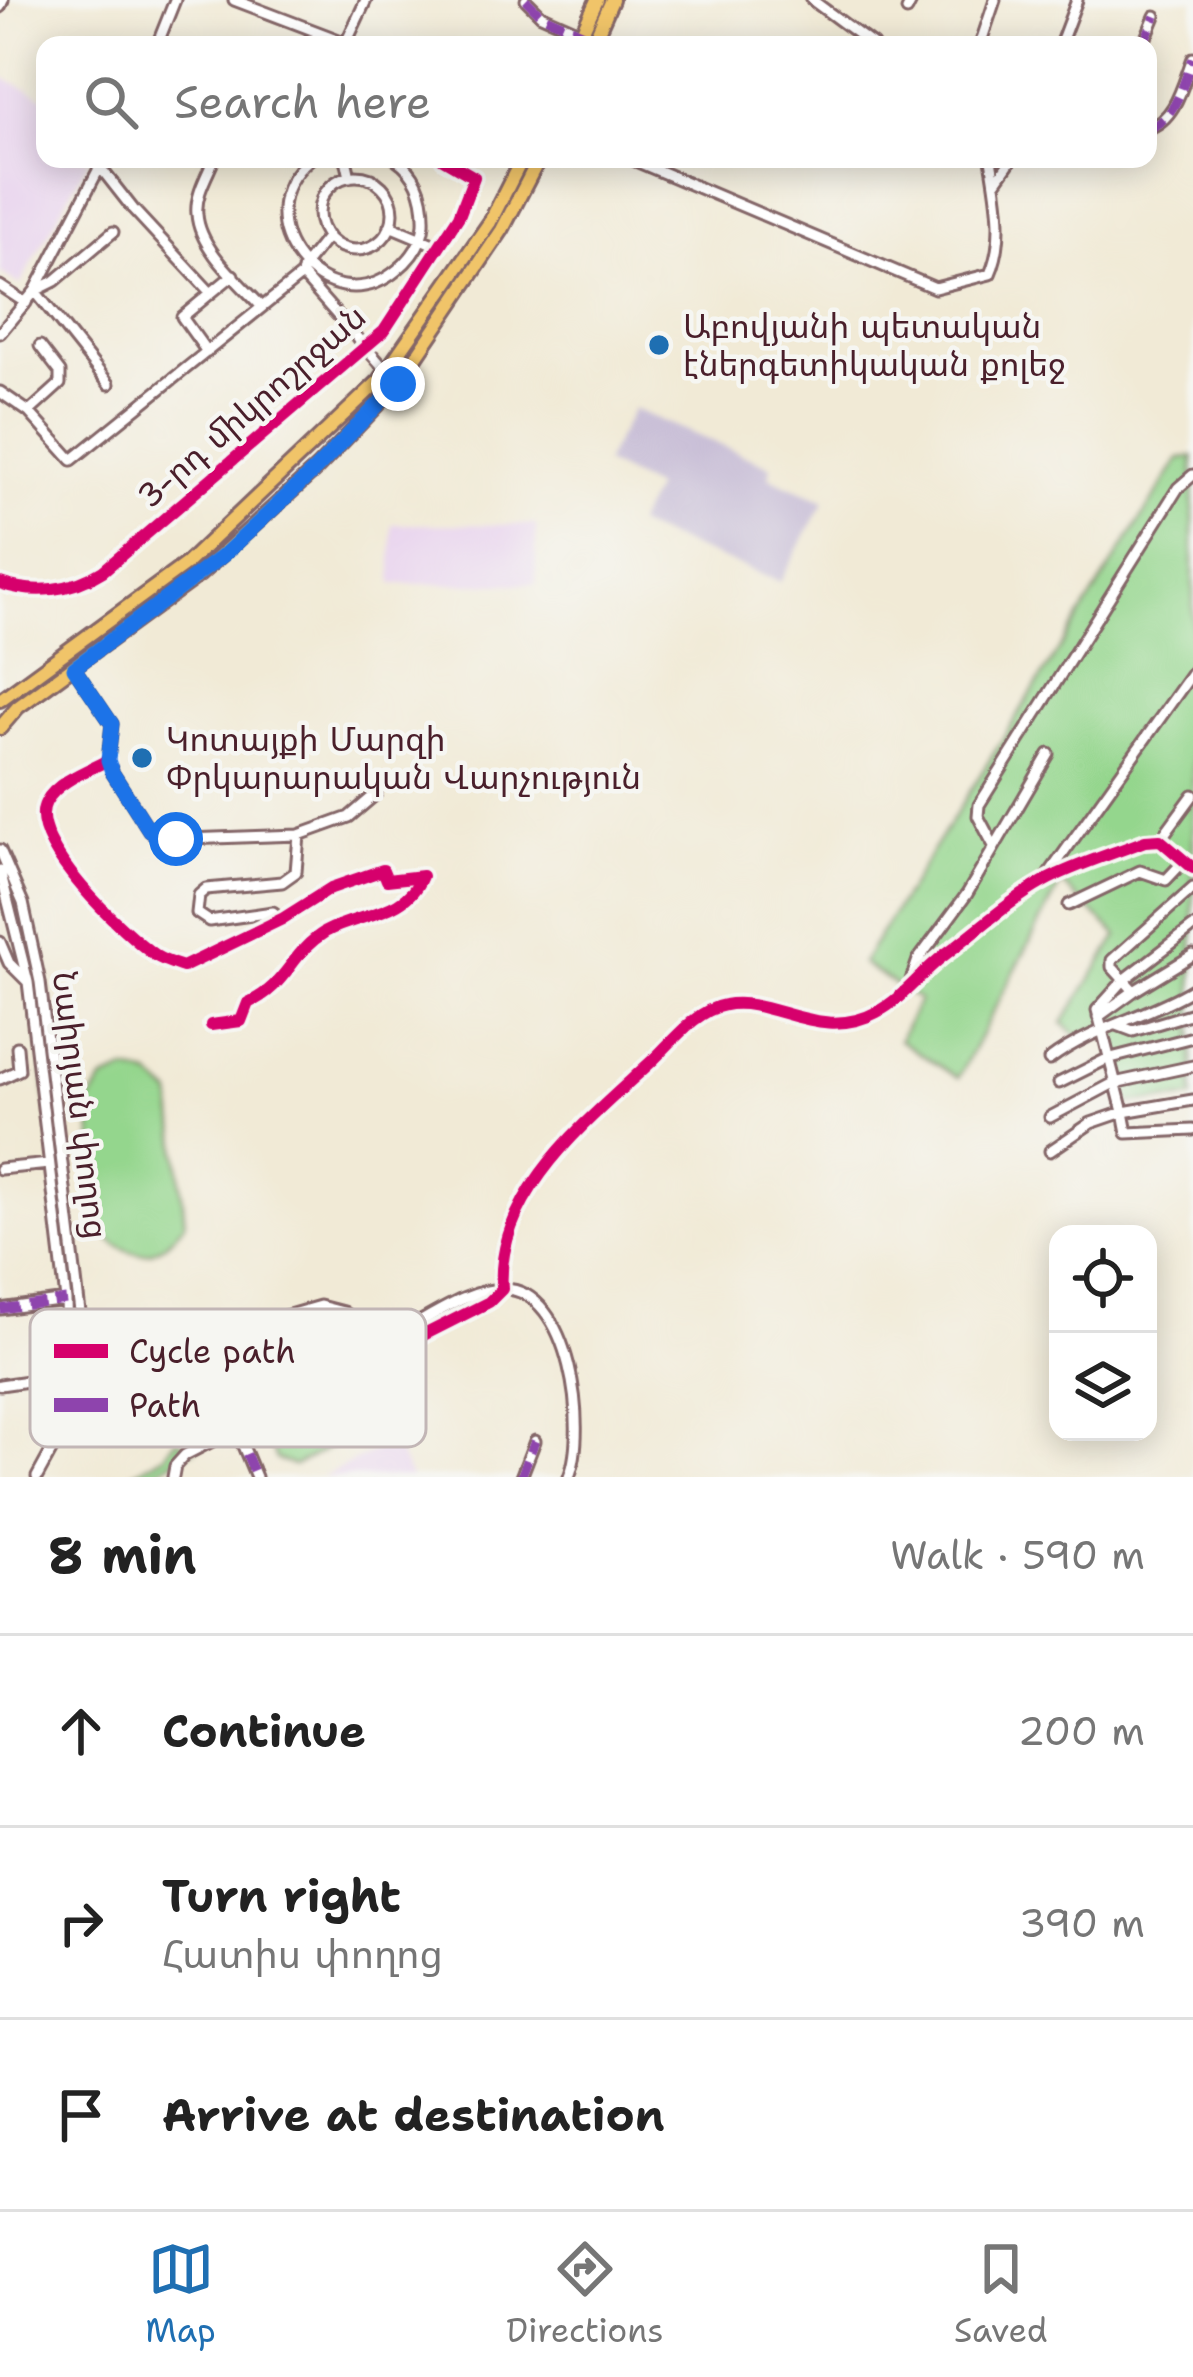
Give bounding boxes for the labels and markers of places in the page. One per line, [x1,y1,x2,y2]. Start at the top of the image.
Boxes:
place label: Աբովյանի պետական էներգետիկական քոլեջ [683,304,1065,387]
marker: Աբովյանի պետական էներգետիկական քոլեջ [646,332,672,358]
place label: Կոտայքի Մարզի Փրկարարական Վարչություն [166,717,641,800]
marker: Կոտայքի Մարզի Փրկարարական Վարչություն [129,745,155,771]

